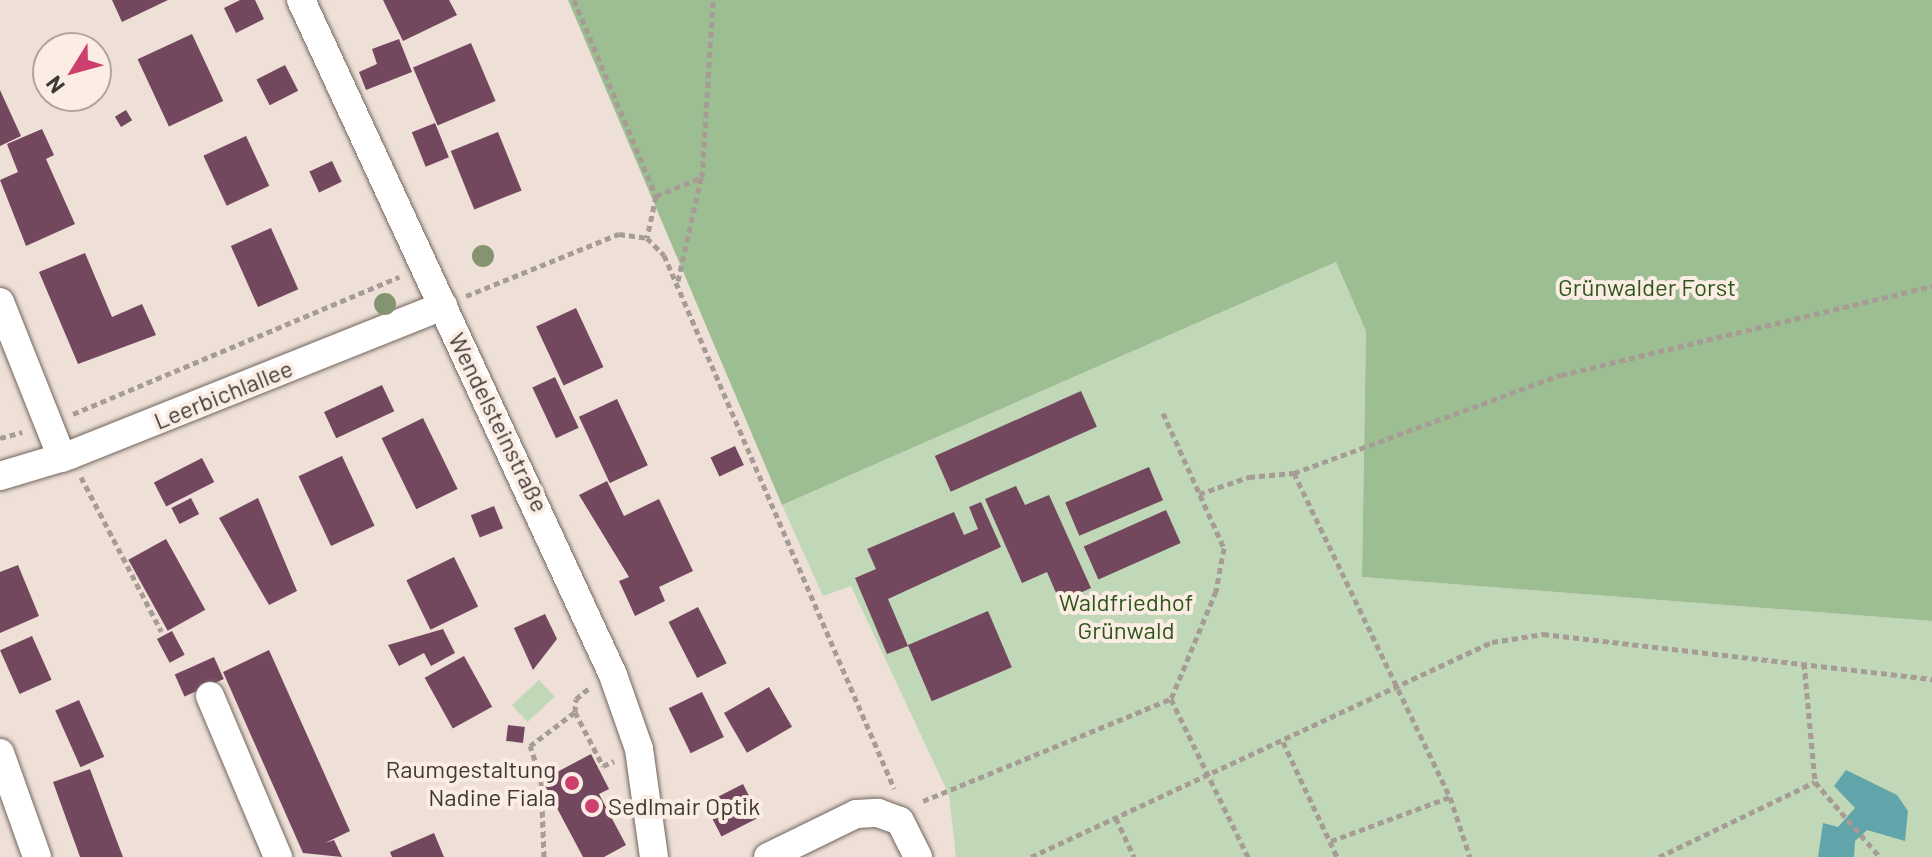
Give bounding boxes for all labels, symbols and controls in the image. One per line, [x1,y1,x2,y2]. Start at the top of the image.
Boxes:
north arrow [32,32,112,112]
text: N [40,72,69,99]
park label: Grünwalder Forst [1558,273,1736,301]
street label: Wendelsteinstraße [443,328,555,516]
street label: Leerbichlallee [149,353,297,435]
park label: Waldfriedhof Grünwald [1059,588,1193,644]
place label: Raumgestaltung Nadine Fiala [386,755,556,811]
marker: Raumgestaltung Nadine Fiala [563,774,581,792]
place label: Sedlmair Optik [608,792,760,820]
marker: Sedlmair Optik [583,797,601,815]

